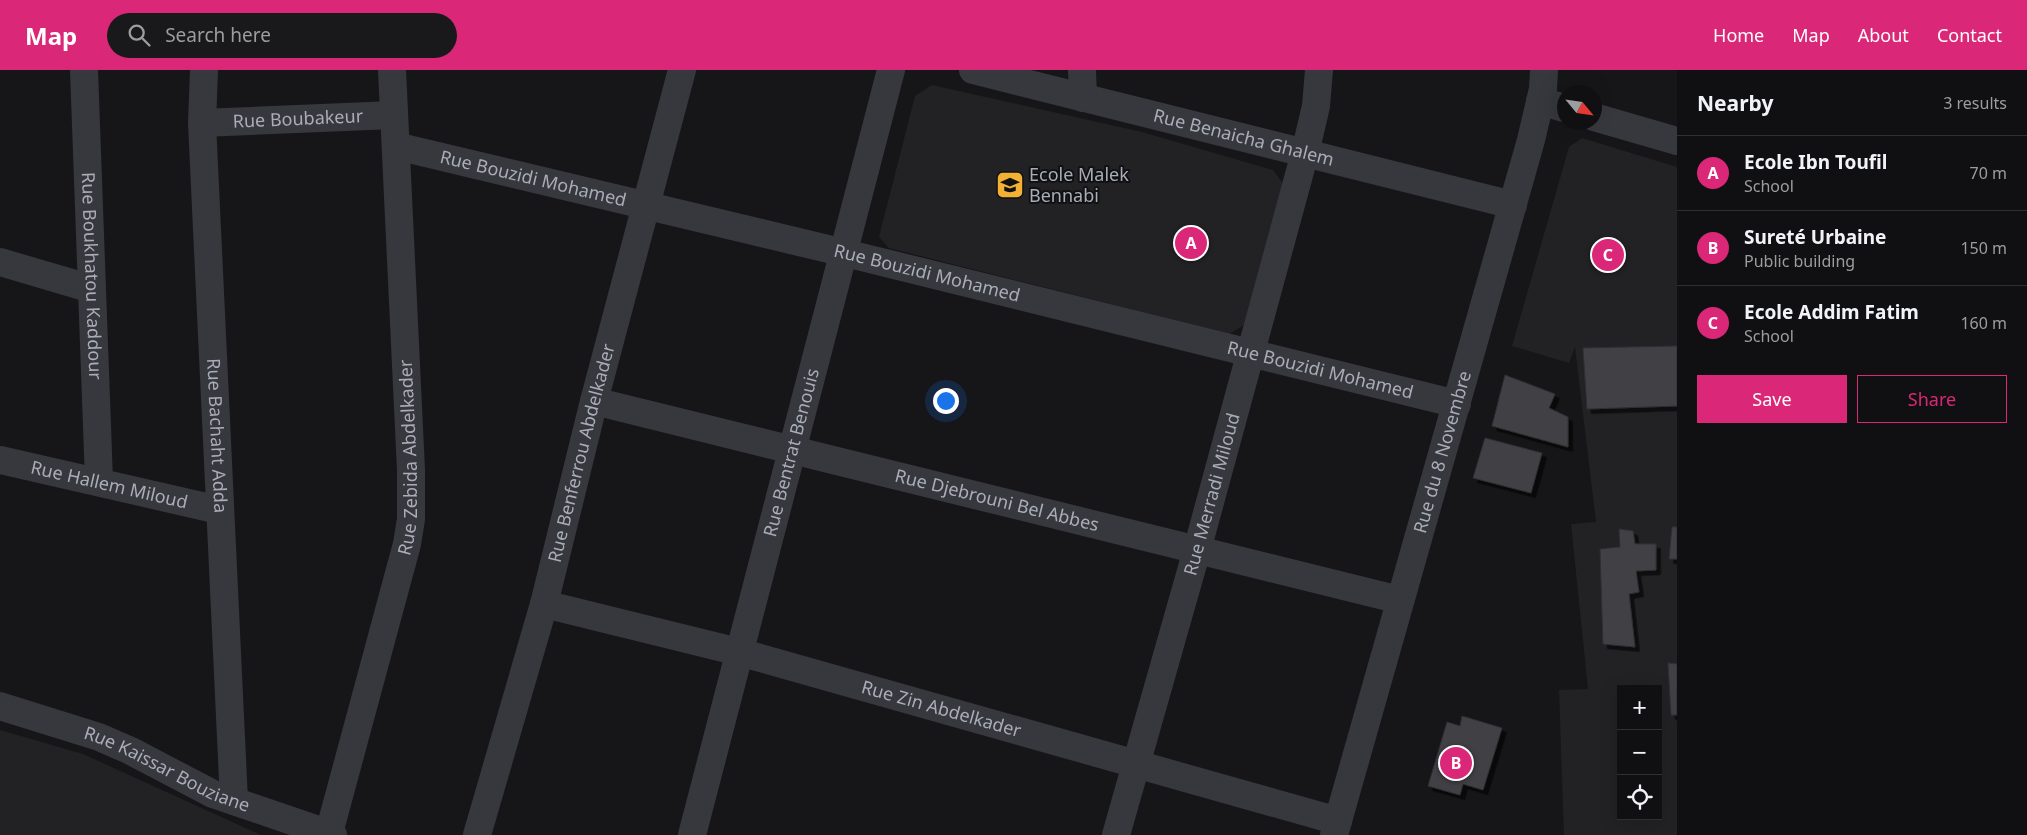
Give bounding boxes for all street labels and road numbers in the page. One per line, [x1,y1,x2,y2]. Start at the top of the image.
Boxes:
street label: Rue Boubakeur [232,103,364,133]
street label: Rue Benaicha Ghalem [1151,103,1337,171]
street label: Rue Bouzidi Mohamed [438,144,629,212]
street label: Rue Boukhatou Kaddour [77,172,108,381]
street label: Rue Bouzidi Mohamed [832,238,1023,307]
street label: Rue Bouzidi Mohamed [1225,335,1416,404]
street label: Rue Benferrou Abdelkader [542,340,620,565]
street label: Rue Bachaht Adda [202,358,233,514]
street label: Rue Zebida Abdelkader [391,359,422,558]
street label: Rue Bentrat Benouis [757,366,824,539]
street label: Rue du 8 Novembre [1407,368,1476,536]
street label: Rue Merradi Miloud [1177,410,1245,578]
street label: Rue Hallem Miloud [29,454,190,513]
street label: Rue Djebrouni Bel Abbes [893,463,1102,536]
street label: Rue Zin Abdelkader [859,674,1025,742]
street label: Rue Kaissar Bouziane [81,720,253,817]

